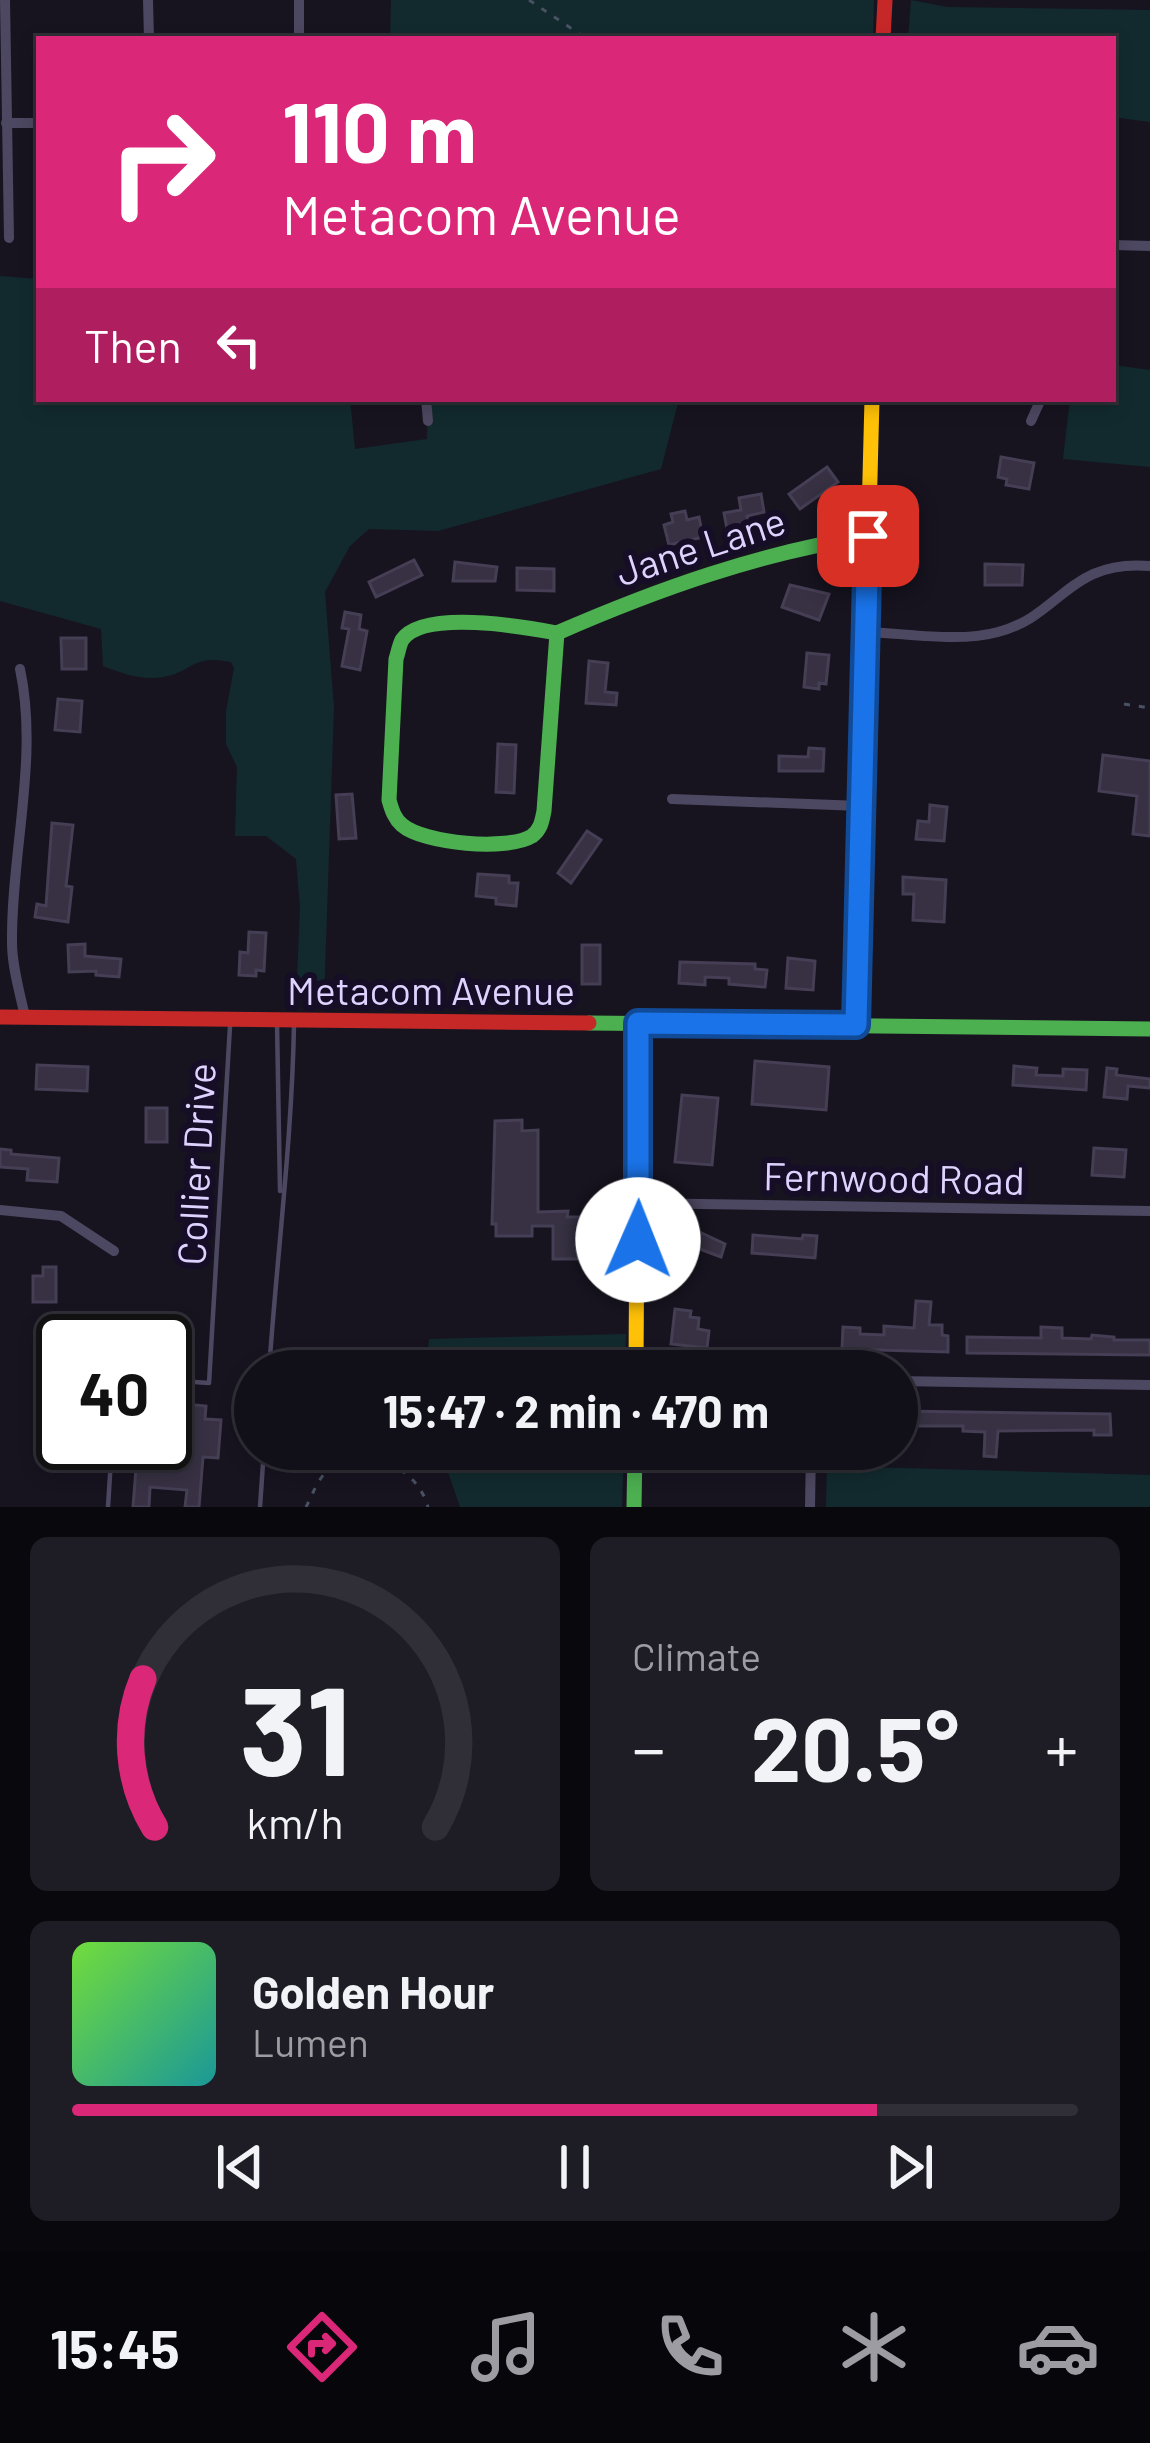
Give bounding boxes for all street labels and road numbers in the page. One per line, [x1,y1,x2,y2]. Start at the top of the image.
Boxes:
street label: Jane Lane [609,496,791,594]
street label: Metacom Avenue [287,966,575,1013]
street label: Collier Drive [166,1062,224,1266]
street label: Fernwood Road [763,1151,1025,1203]

